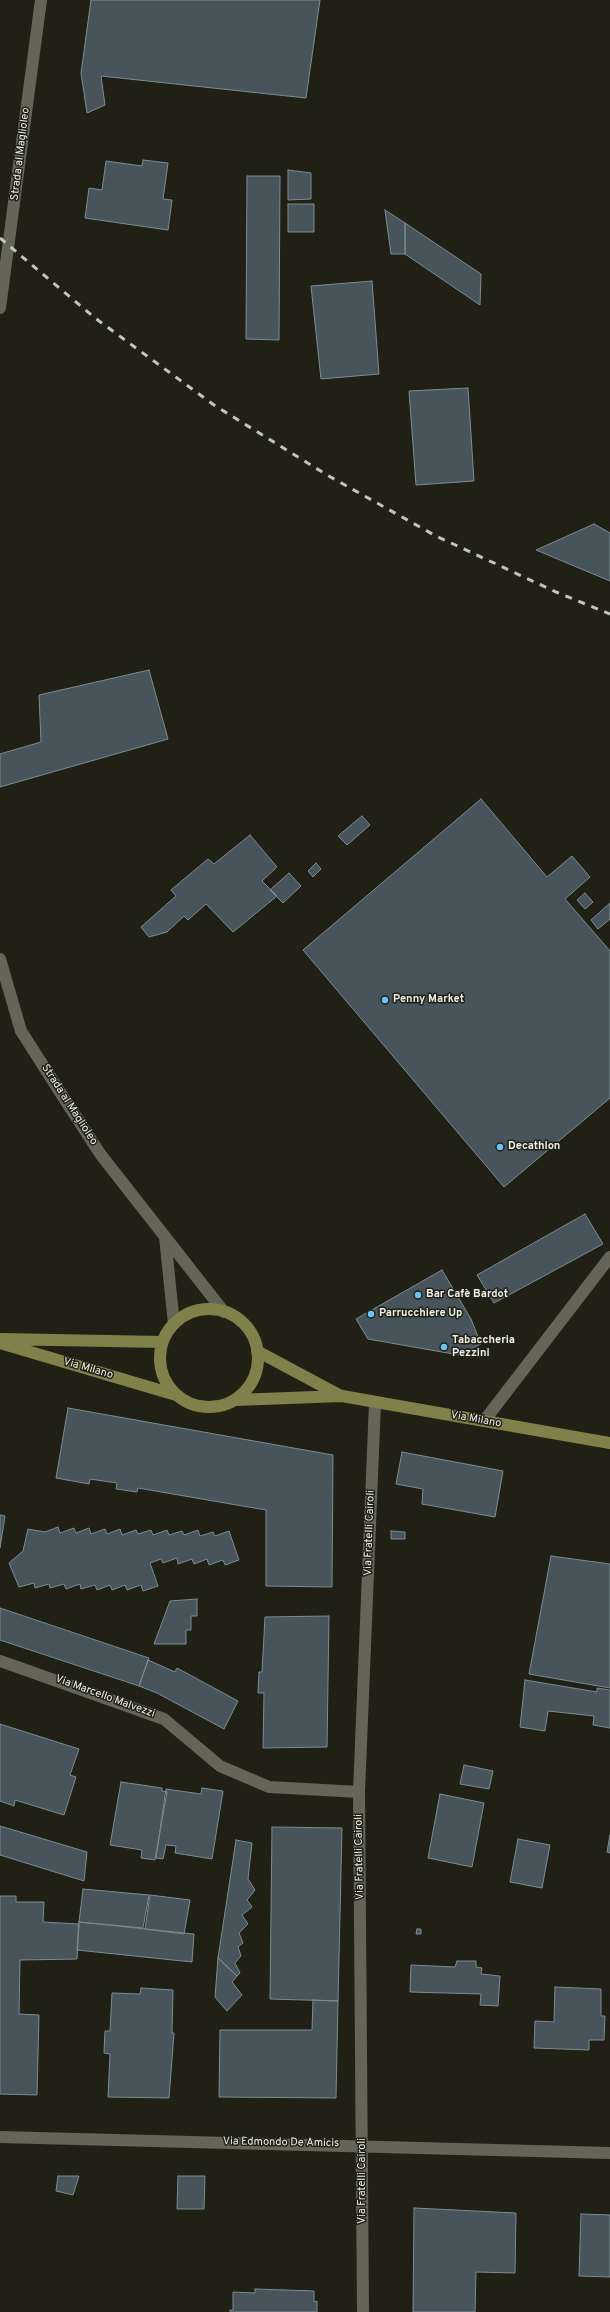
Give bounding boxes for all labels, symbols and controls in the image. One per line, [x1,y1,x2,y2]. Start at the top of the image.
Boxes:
street label: Strada al Maglioleo [9,107,33,201]
place label: Penny Market [393,993,464,1007]
marker: Penny Market [380,995,390,1005]
street label: Strada al Maglioleo [38,1062,100,1148]
place label: Decathlon [508,1140,560,1154]
marker: Decathlon [495,1142,505,1152]
place label: Bar Cafè Bardot [426,1288,508,1302]
marker: Bar Cafè Bardot [413,1290,423,1300]
place label: Parrucchiere Up [379,1307,462,1321]
marker: Parrucchiere Up [366,1309,376,1319]
place label: Tabaccheria Pezzini [452,1334,515,1360]
marker: Tabaccheria Pezzini [439,1342,449,1352]
street label: Via Milano [62,1356,114,1382]
street label: Via Milano [450,1409,502,1431]
street label: Via Fratelli Cairoli [362,1490,378,1576]
street label: Via Marcello Malvezzi [53,1673,157,1721]
street label: Via Fratelli Cairoli [353,1814,367,1900]
street label: Via Edmondo De Amicis [223,2135,339,2151]
street label: Via Fratelli Cairoli [356,2138,370,2224]

